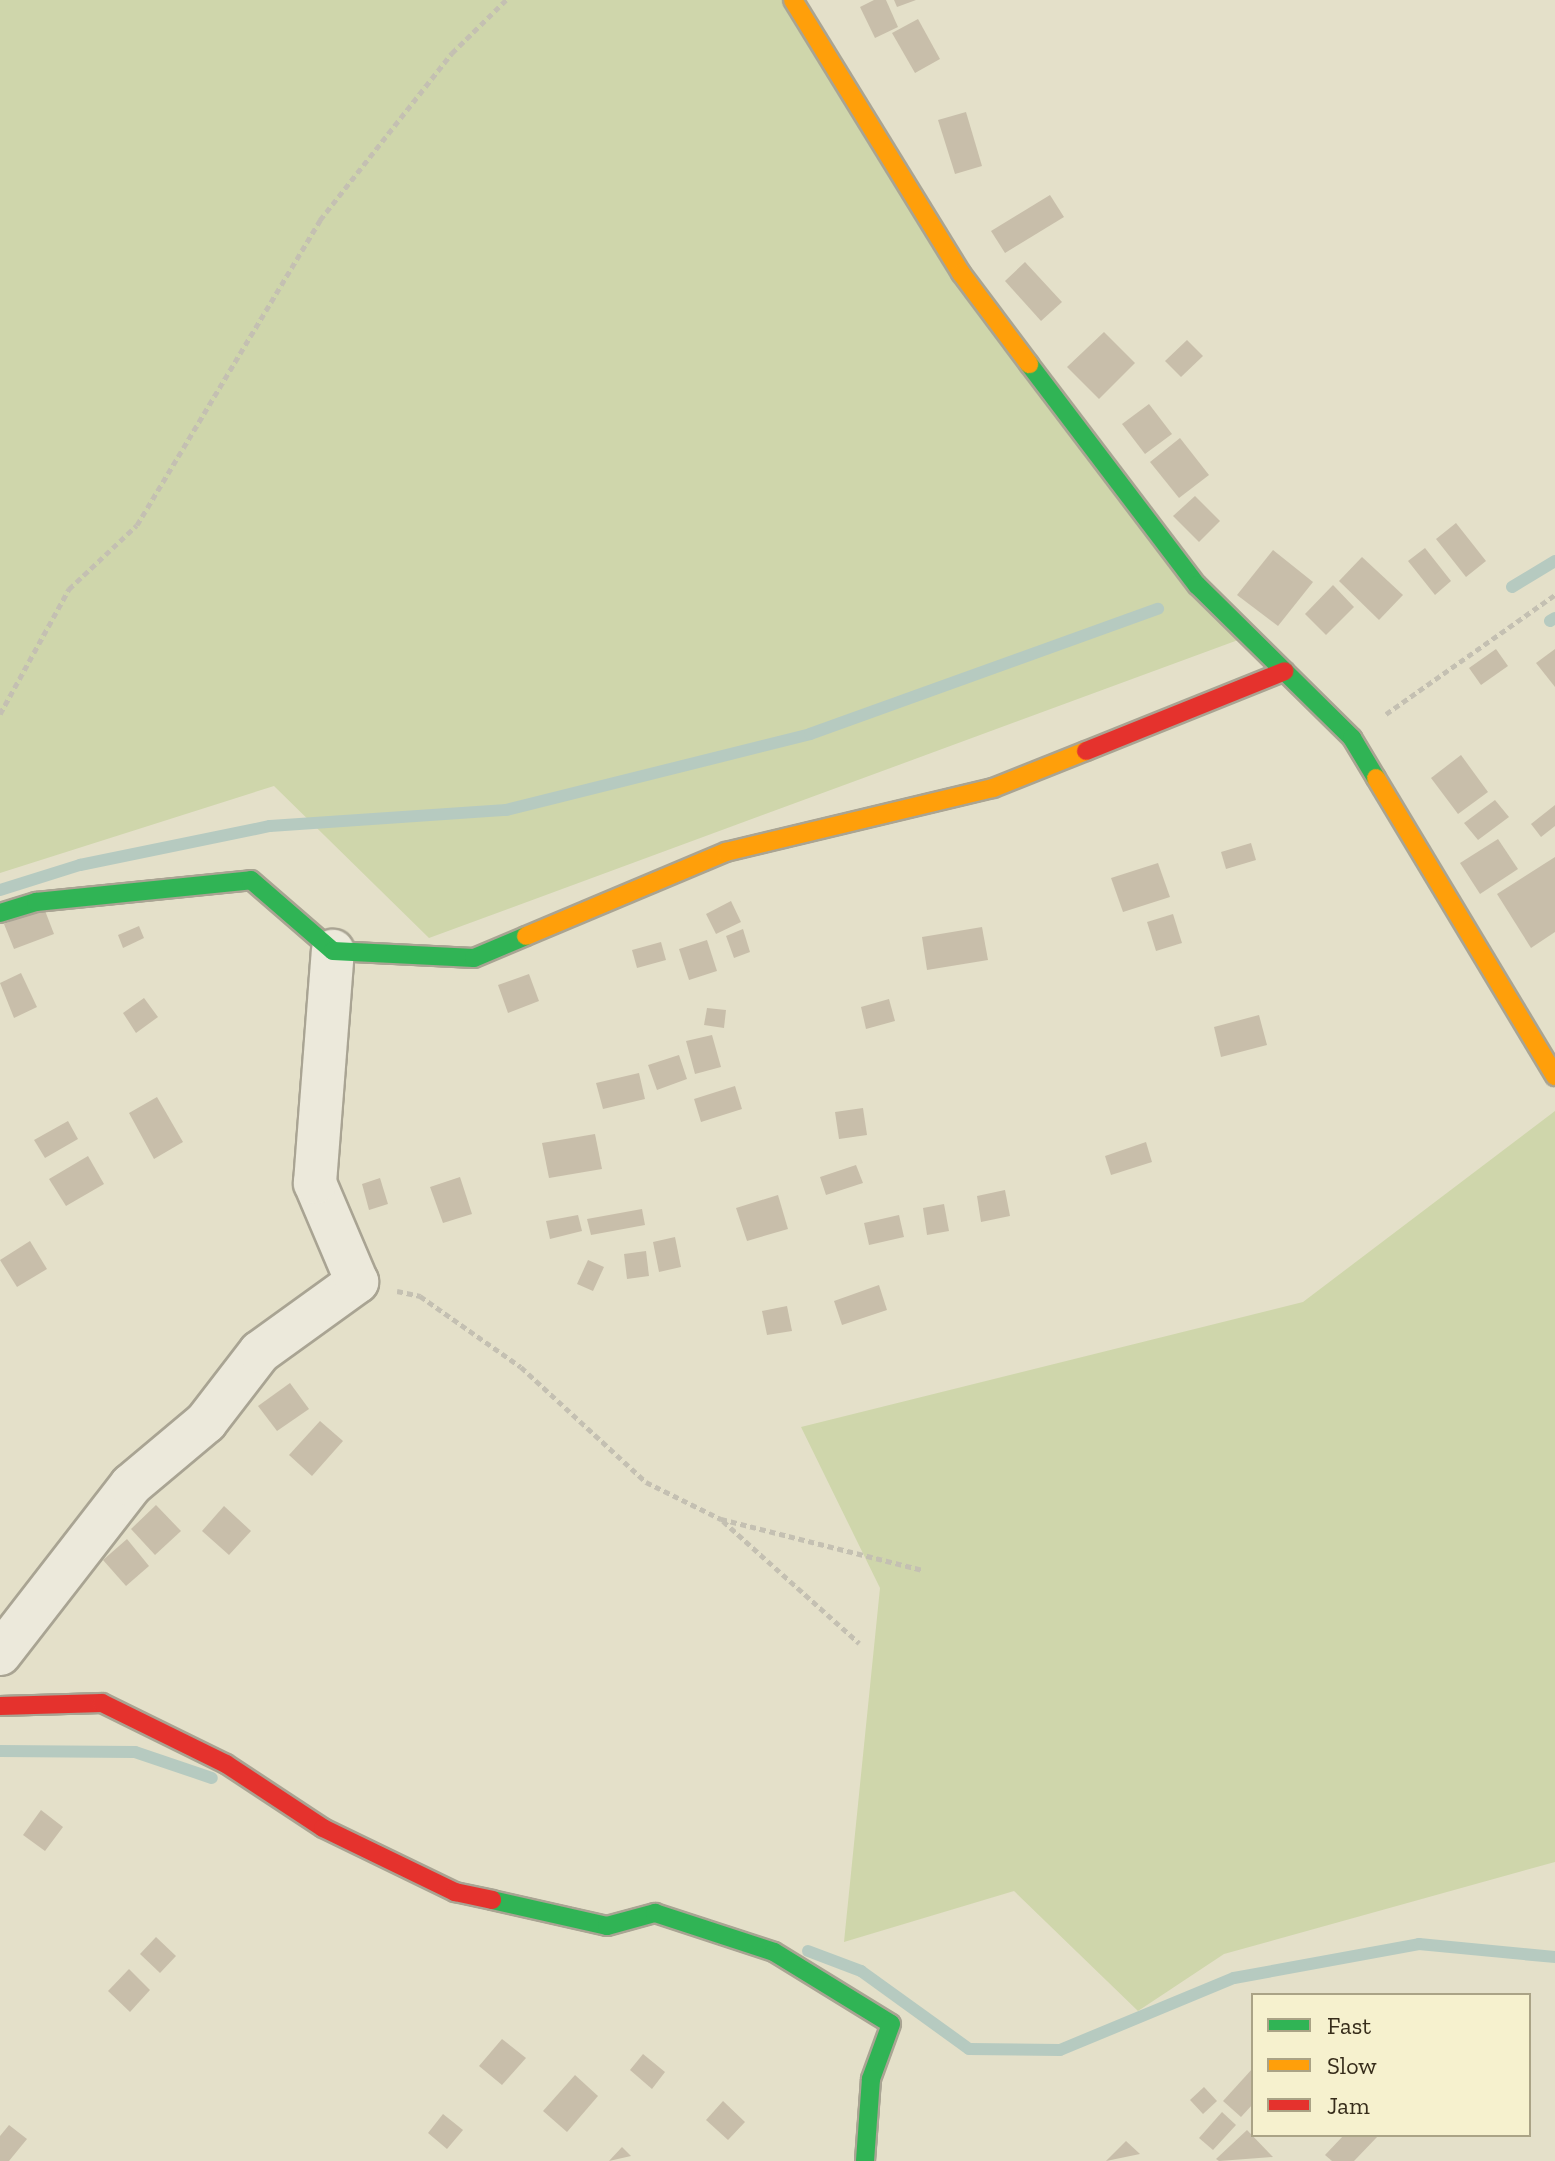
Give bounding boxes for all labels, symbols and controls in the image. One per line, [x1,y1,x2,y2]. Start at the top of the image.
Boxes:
legend [1251,1993,1531,2137]
text: Fast [1327,2011,1371,2040]
text: Slow [1327,2051,1377,2080]
text: Jam [1327,2091,1370,2120]

